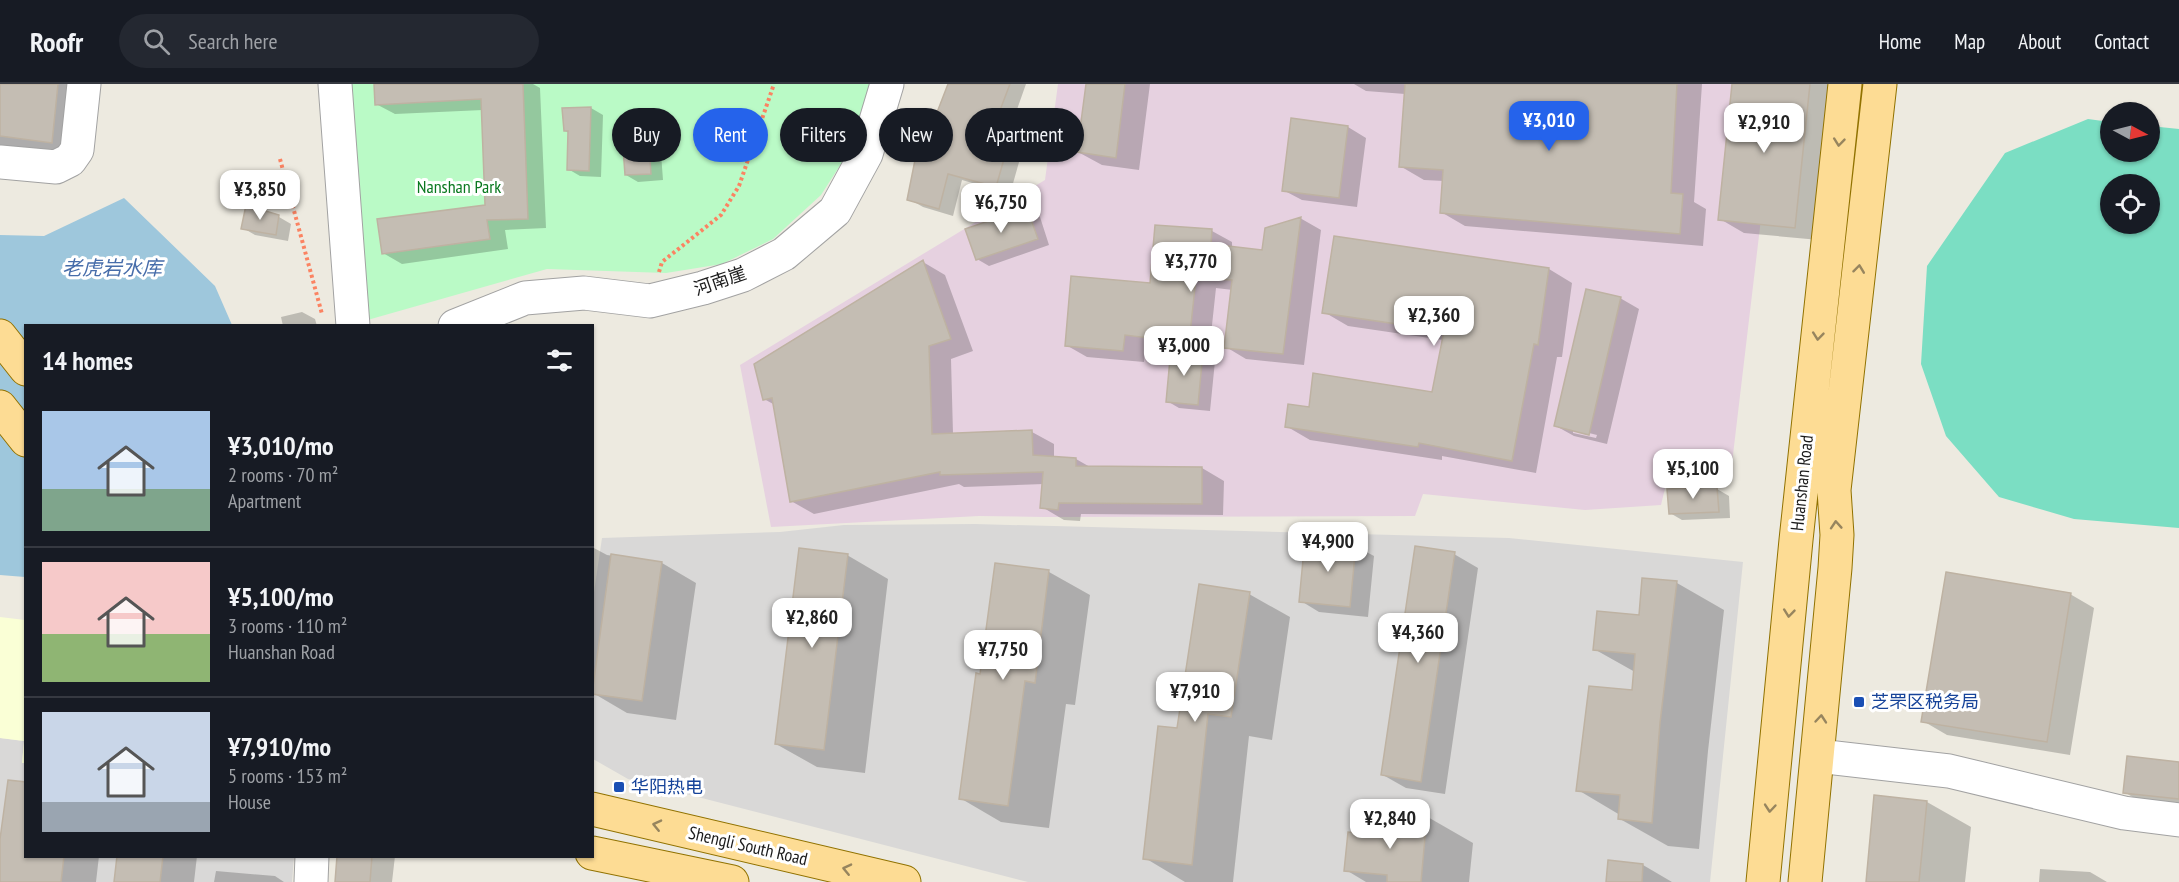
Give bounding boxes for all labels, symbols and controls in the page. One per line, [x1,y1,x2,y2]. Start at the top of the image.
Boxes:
search box [119,14,539,68]
text: Roofr [30,23,83,60]
icon: search [140,25,173,58]
text: Search here [188,27,278,55]
text: Home [1879,28,1921,55]
text: Map [1954,28,1985,55]
text: About [2018,28,2061,55]
text: Contact [2094,28,2149,55]
pin: ¥3,010 [1500,101,1598,152]
north arrow [2100,102,2160,162]
map controls [2100,102,2160,234]
pin: ¥2,910 [1715,103,1813,154]
text: ¥3,010 [1523,107,1575,133]
chip: Buy [612,108,681,162]
chip: Rent [693,108,768,162]
chip: Filters [780,108,867,162]
chip: New [879,108,953,162]
chip: Apartment [965,108,1084,162]
text: ¥2,910 [1738,109,1790,135]
one-way arrow [1833,138,1846,147]
pin: ¥3,850 [211,170,309,221]
button: locate [2100,174,2160,234]
park label: Nanshan Park [417,175,501,198]
text: ¥3,850 [234,176,286,202]
pin: ¥6,750 [952,183,1050,234]
text: ¥6,750 [975,189,1027,215]
pin: ¥3,770 [1142,242,1240,293]
text: ¥3,770 [1165,248,1217,274]
water label: 老虎岩水库 [62,255,165,281]
street label: 河南崖 [691,261,749,300]
one-way arrow [1852,264,1865,273]
pin: ¥2,360 [1385,296,1483,347]
text: ¥2,360 [1408,302,1460,328]
pin: ¥3,000 [1135,326,1233,377]
text: ¥3,000 [1158,332,1210,358]
one-way arrow [1812,332,1825,341]
text: 14 homes [42,344,133,377]
icon: filters [543,344,576,377]
text: ¥3,010/mo [228,429,334,462]
street label: Huanshan Road [1785,434,1818,532]
icon: home [90,435,162,507]
pin: ¥5,100 [1644,449,1742,500]
text: ¥5,100 [1667,455,1719,481]
text: 2 rooms · 70 m² [228,462,338,488]
text: Apartment [228,488,301,514]
one-way arrow [1830,520,1843,530]
pin: ¥4,900 [1279,522,1377,573]
text: ¥4,900 [1302,528,1354,554]
text: ¥5,100/mo [228,580,334,613]
icon: home [90,586,162,658]
pin: ¥2,860 [763,598,861,649]
text: ¥2,860 [786,604,838,630]
one-way arrow [1783,609,1795,618]
text: 3 rooms · 110 m² [228,613,347,639]
pin: ¥4,360 [1369,613,1467,664]
text: ¥4,360 [1392,619,1444,645]
pin: ¥7,750 [954,630,1052,681]
text: ¥7,750 [978,636,1028,662]
text: Huanshan Road [228,639,335,665]
pin: ¥7,910 [1146,672,1244,723]
text: ¥7,910 [1170,678,1220,704]
place label: 芝罘区税务局 [1871,690,1979,713]
marker: 芝罘区税务局 [1852,695,1866,709]
one-way arrow [1814,715,1827,724]
text: ¥7,910/mo [228,730,331,763]
icon: home [90,736,162,808]
text: 5 rooms · 153 m² [228,763,347,789]
place label: 华阳热电 [631,775,703,798]
marker: 华阳热电 [612,780,626,794]
text: House [228,789,271,815]
pin: ¥2,840 [1341,799,1439,850]
one-way arrow [1764,803,1777,812]
text: ¥2,840 [1364,805,1416,831]
one-way arrow [652,819,662,832]
street label: Shengli South Road [686,821,810,870]
one-way arrow [842,863,852,876]

